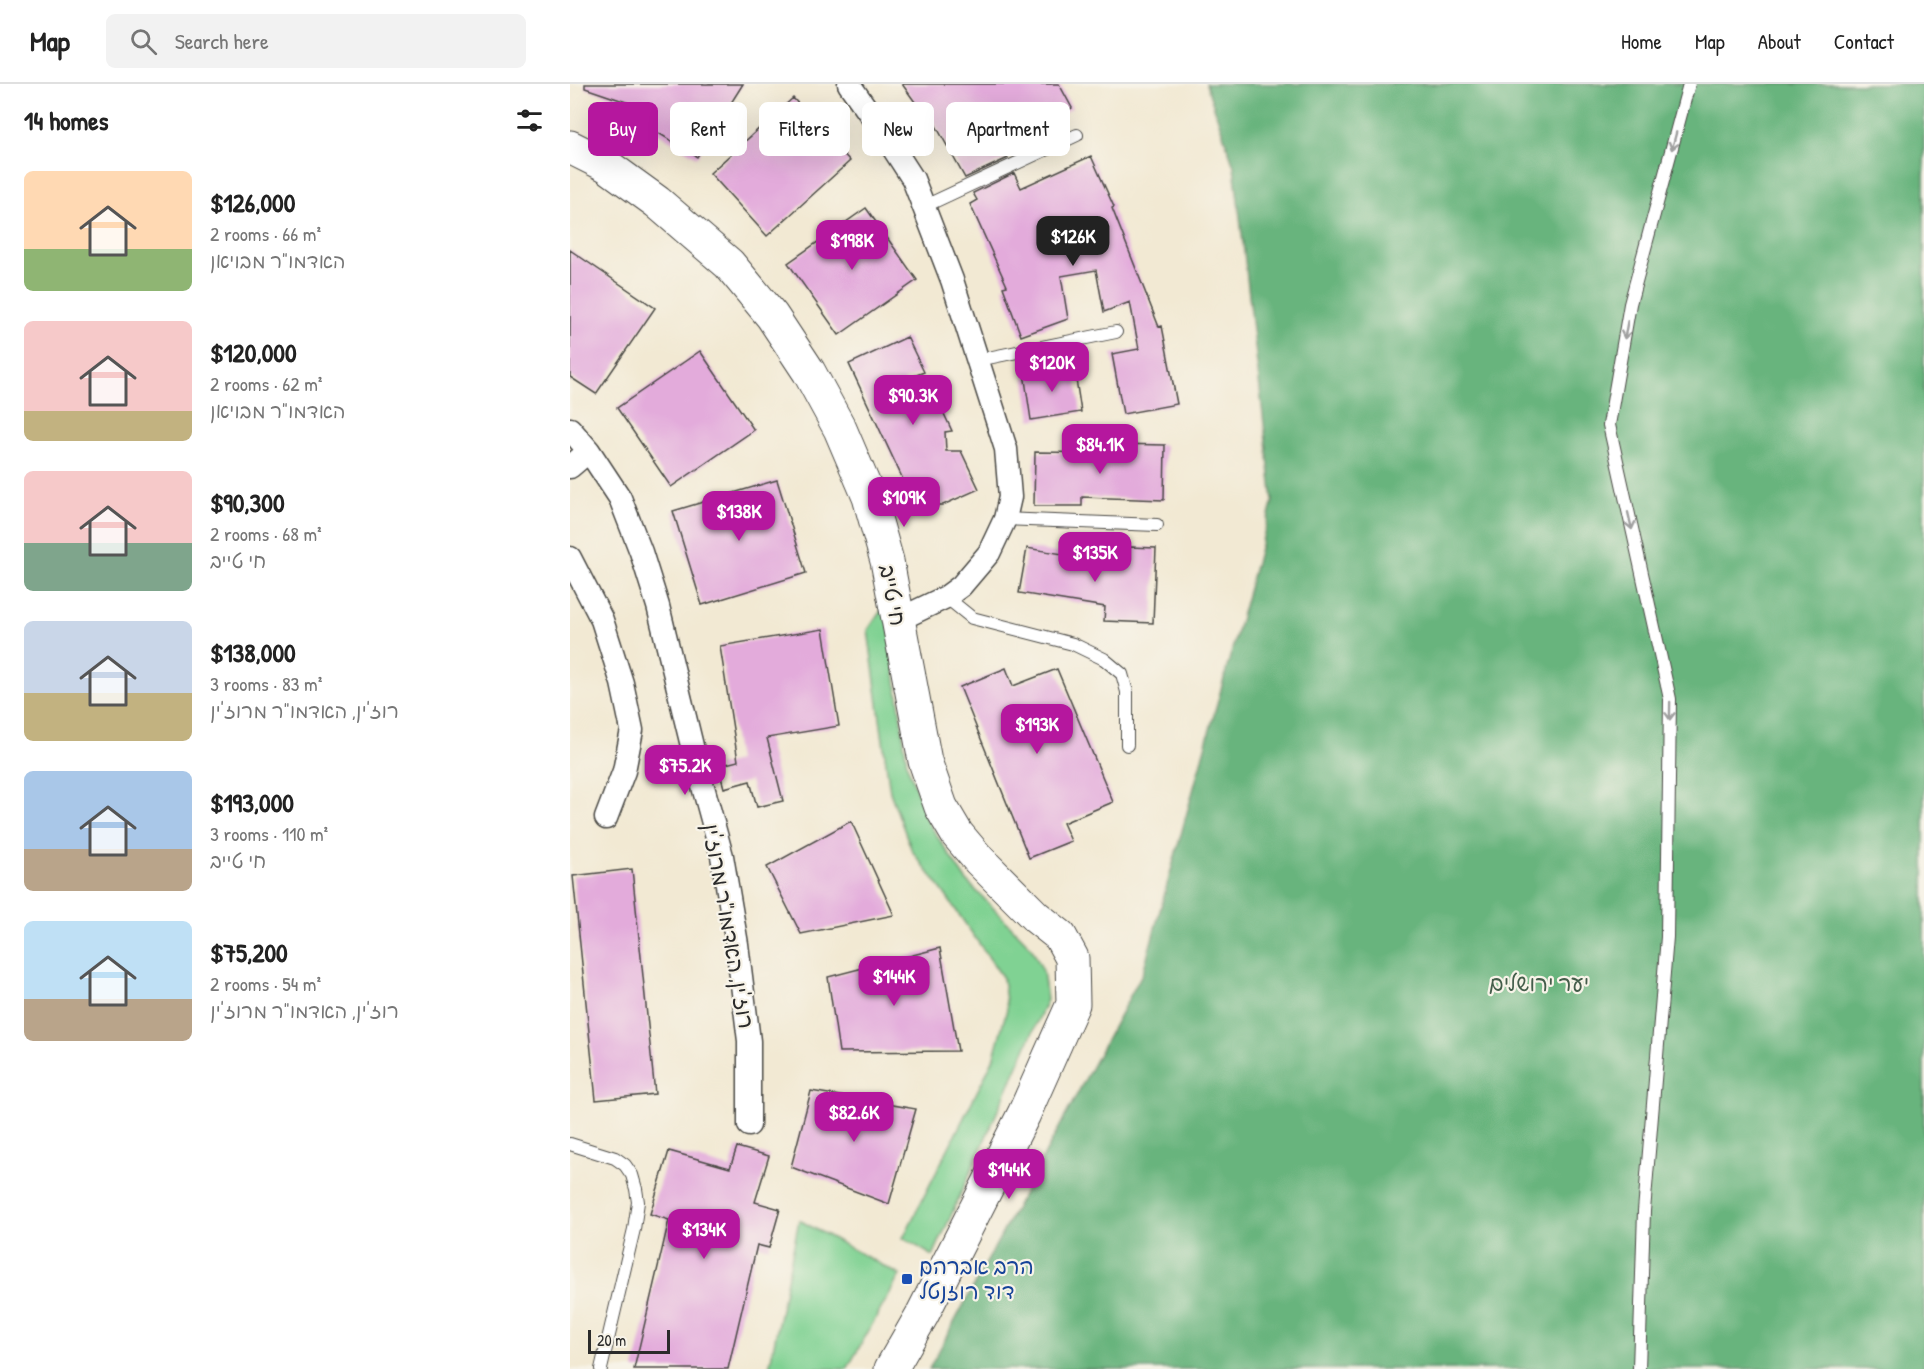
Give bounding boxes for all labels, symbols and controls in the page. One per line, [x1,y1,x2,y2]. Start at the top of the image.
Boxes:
search box [106,14,526,68]
text: Map [30,22,70,60]
icon: search [127,25,160,58]
text: Search here [175,26,269,56]
text: Home [1621,27,1662,56]
text: Map [1695,27,1725,56]
text: About [1758,27,1801,56]
text: Contact [1834,27,1894,56]
chip: Buy [588,102,658,156]
chip: Rent [670,102,747,156]
chip: Filters [759,102,850,156]
chip: New [862,102,934,156]
chip: Apartment [946,102,1070,156]
text: 14 homes [24,103,109,138]
icon: filters [513,104,546,137]
one-way arrow [1667,131,1679,150]
text: $126,000 [210,185,295,220]
icon: home [72,195,144,267]
pin: $126K [1031,216,1115,267]
text: 2 rooms · 66 m² [210,220,321,247]
pin: $198K [810,220,894,271]
text: $126K [1050,222,1096,249]
text: $198K [830,226,874,253]
text: האדמו"ר מבויאן [210,247,346,274]
one-way arrow [1620,319,1631,339]
text: $120,000 [210,335,297,370]
pin: $120K [1010,342,1094,393]
icon: home [72,345,144,417]
text: $120K [1029,348,1075,375]
text: 2 rooms · 62 m² [210,370,322,397]
pin: $90.3K [864,375,962,426]
text: $90.3K [888,381,938,408]
text: האדמו"ר מבויאן [210,397,346,424]
pin: $84.1K [1051,424,1149,475]
text: $84.1K [1076,430,1124,457]
pin: $109K [862,477,946,528]
text: $109K [882,483,926,510]
text: $90,300 [210,485,285,520]
pin: $138K [697,491,781,542]
icon: home [72,495,144,567]
text: $138K [716,497,762,524]
one-way arrow [1624,511,1636,530]
text: 2 rooms · 68 m² [210,520,322,547]
pin: $135K [1053,532,1137,583]
text: $135K [1072,538,1118,565]
text: חי טייב [210,547,266,574]
street label: חי טייב [872,562,914,628]
text: $138,000 [210,635,296,670]
icon: home [72,645,144,717]
text: 3 rooms · 83 m² [210,670,322,697]
text: רוז'ין, האדמו"ר מרוז'ין [210,697,399,724]
one-way arrow [1664,701,1675,721]
pin: $193K [995,704,1079,755]
text: $193K [1015,710,1059,737]
pin: $75.2K [636,745,734,796]
text: $75.2K [659,751,711,778]
text: $193,000 [210,785,294,820]
icon: home [72,795,144,867]
text: 3 rooms · 110 m² [210,820,328,847]
street label: רוז'ין, האדמו"ר מרוז'ין [696,821,762,1031]
text: חי טייב [210,847,266,874]
text: $75,200 [210,935,288,970]
icon: home [72,945,144,1017]
pin: $144K [852,956,936,1007]
text: $144K [873,962,915,989]
park label: יער ירושלים [1489,968,1589,998]
text: 2 rooms · 54 m² [210,970,321,997]
text: רוז'ין, האדמו"ר מרוז'ין [210,997,399,1024]
pin: $82.6K [805,1092,903,1143]
text: $82.6K [829,1098,879,1125]
pin: $144K [967,1149,1051,1200]
text: $144K [988,1155,1030,1182]
pin: $134K [662,1209,746,1260]
text: $134K [682,1215,726,1242]
place label: הרב אברהם דוד רוזנטל [919,1251,1034,1306]
marker: הרב אברהם דוד רוזנטל [900,1272,914,1286]
scale bar [588,1327,670,1354]
text: 20 m [597,1329,626,1351]

